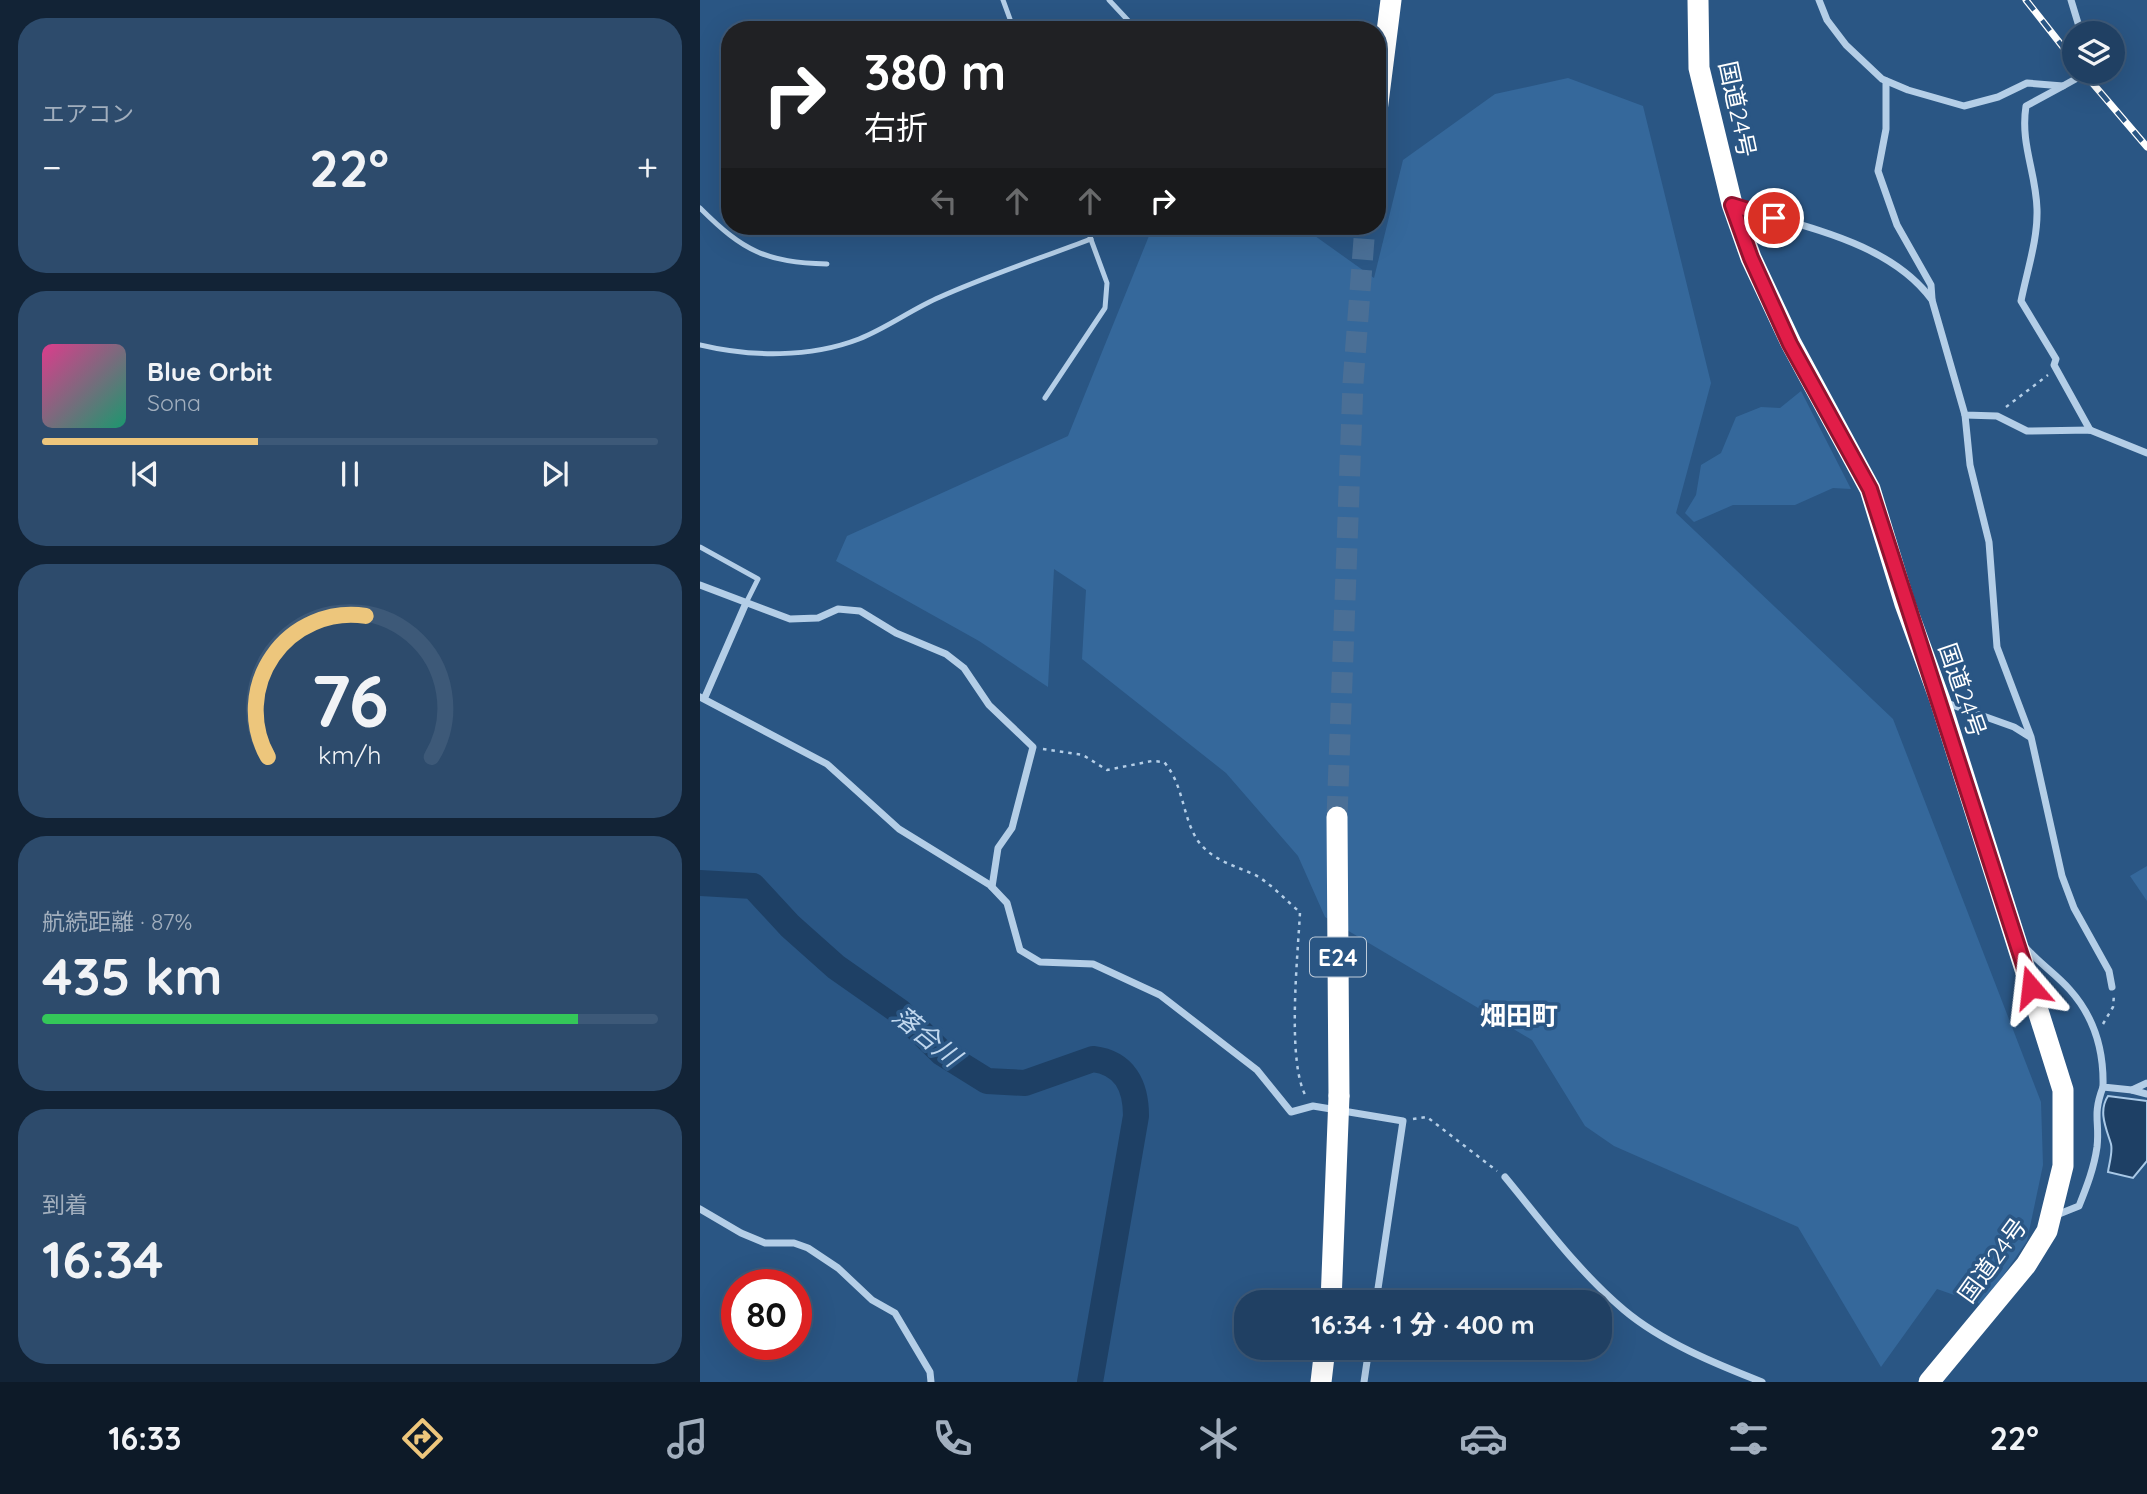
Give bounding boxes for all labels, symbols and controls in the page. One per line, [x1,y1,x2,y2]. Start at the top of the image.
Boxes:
map controls [2062,21,2125,84]
button: layers [2062,21,2125,84]
text: 380 m [864,41,1006,102]
icon: right [749,49,840,140]
street label: 国道24号 [1713,58,1763,160]
text: エアコン [42,99,134,128]
text: 右折 [864,107,928,147]
text: 22° [309,135,389,200]
text: − [42,143,62,191]
text: + [637,143,658,191]
icon: left [925,182,963,220]
icon: ahead [998,182,1036,220]
icon: ahead [1071,182,1109,220]
icon: right [1144,182,1182,220]
pin [1744,188,1804,248]
icon: arrive [1755,199,1793,237]
text: Blue Orbit [147,355,273,388]
text: Sona [147,388,201,417]
icon: previous [126,455,164,493]
icon: pause [331,455,369,493]
icon: next [536,455,574,493]
street label: 国道24号 [1933,639,1993,741]
text: 76 [311,654,389,745]
text: km/h [318,739,382,770]
text: 航続距離 · 87% [42,907,192,936]
road number: E24 [1310,938,1366,976]
text: 435 km [42,943,223,1008]
position arrow [1994,950,2068,1024]
water label: 落合川 [886,999,970,1075]
district label: 畑田町 [1480,999,1558,1032]
text: 到着 [42,1190,88,1219]
street label: 国道24号 [1951,1212,2033,1308]
text: 16:34 [42,1226,164,1291]
speed limit sign: 80 [721,1269,812,1360]
text: 16:34 · 1 分 · 400 m [1311,1308,1535,1341]
icon: directions [398,1414,447,1463]
icon: music [663,1414,712,1463]
icon: phone [928,1414,977,1463]
icon: climate [1194,1414,1243,1463]
icon: car [1459,1414,1508,1463]
icon: filters [1724,1414,1773,1463]
text: 16:33 [108,1418,181,1458]
text: 22° [1990,1418,2039,1458]

